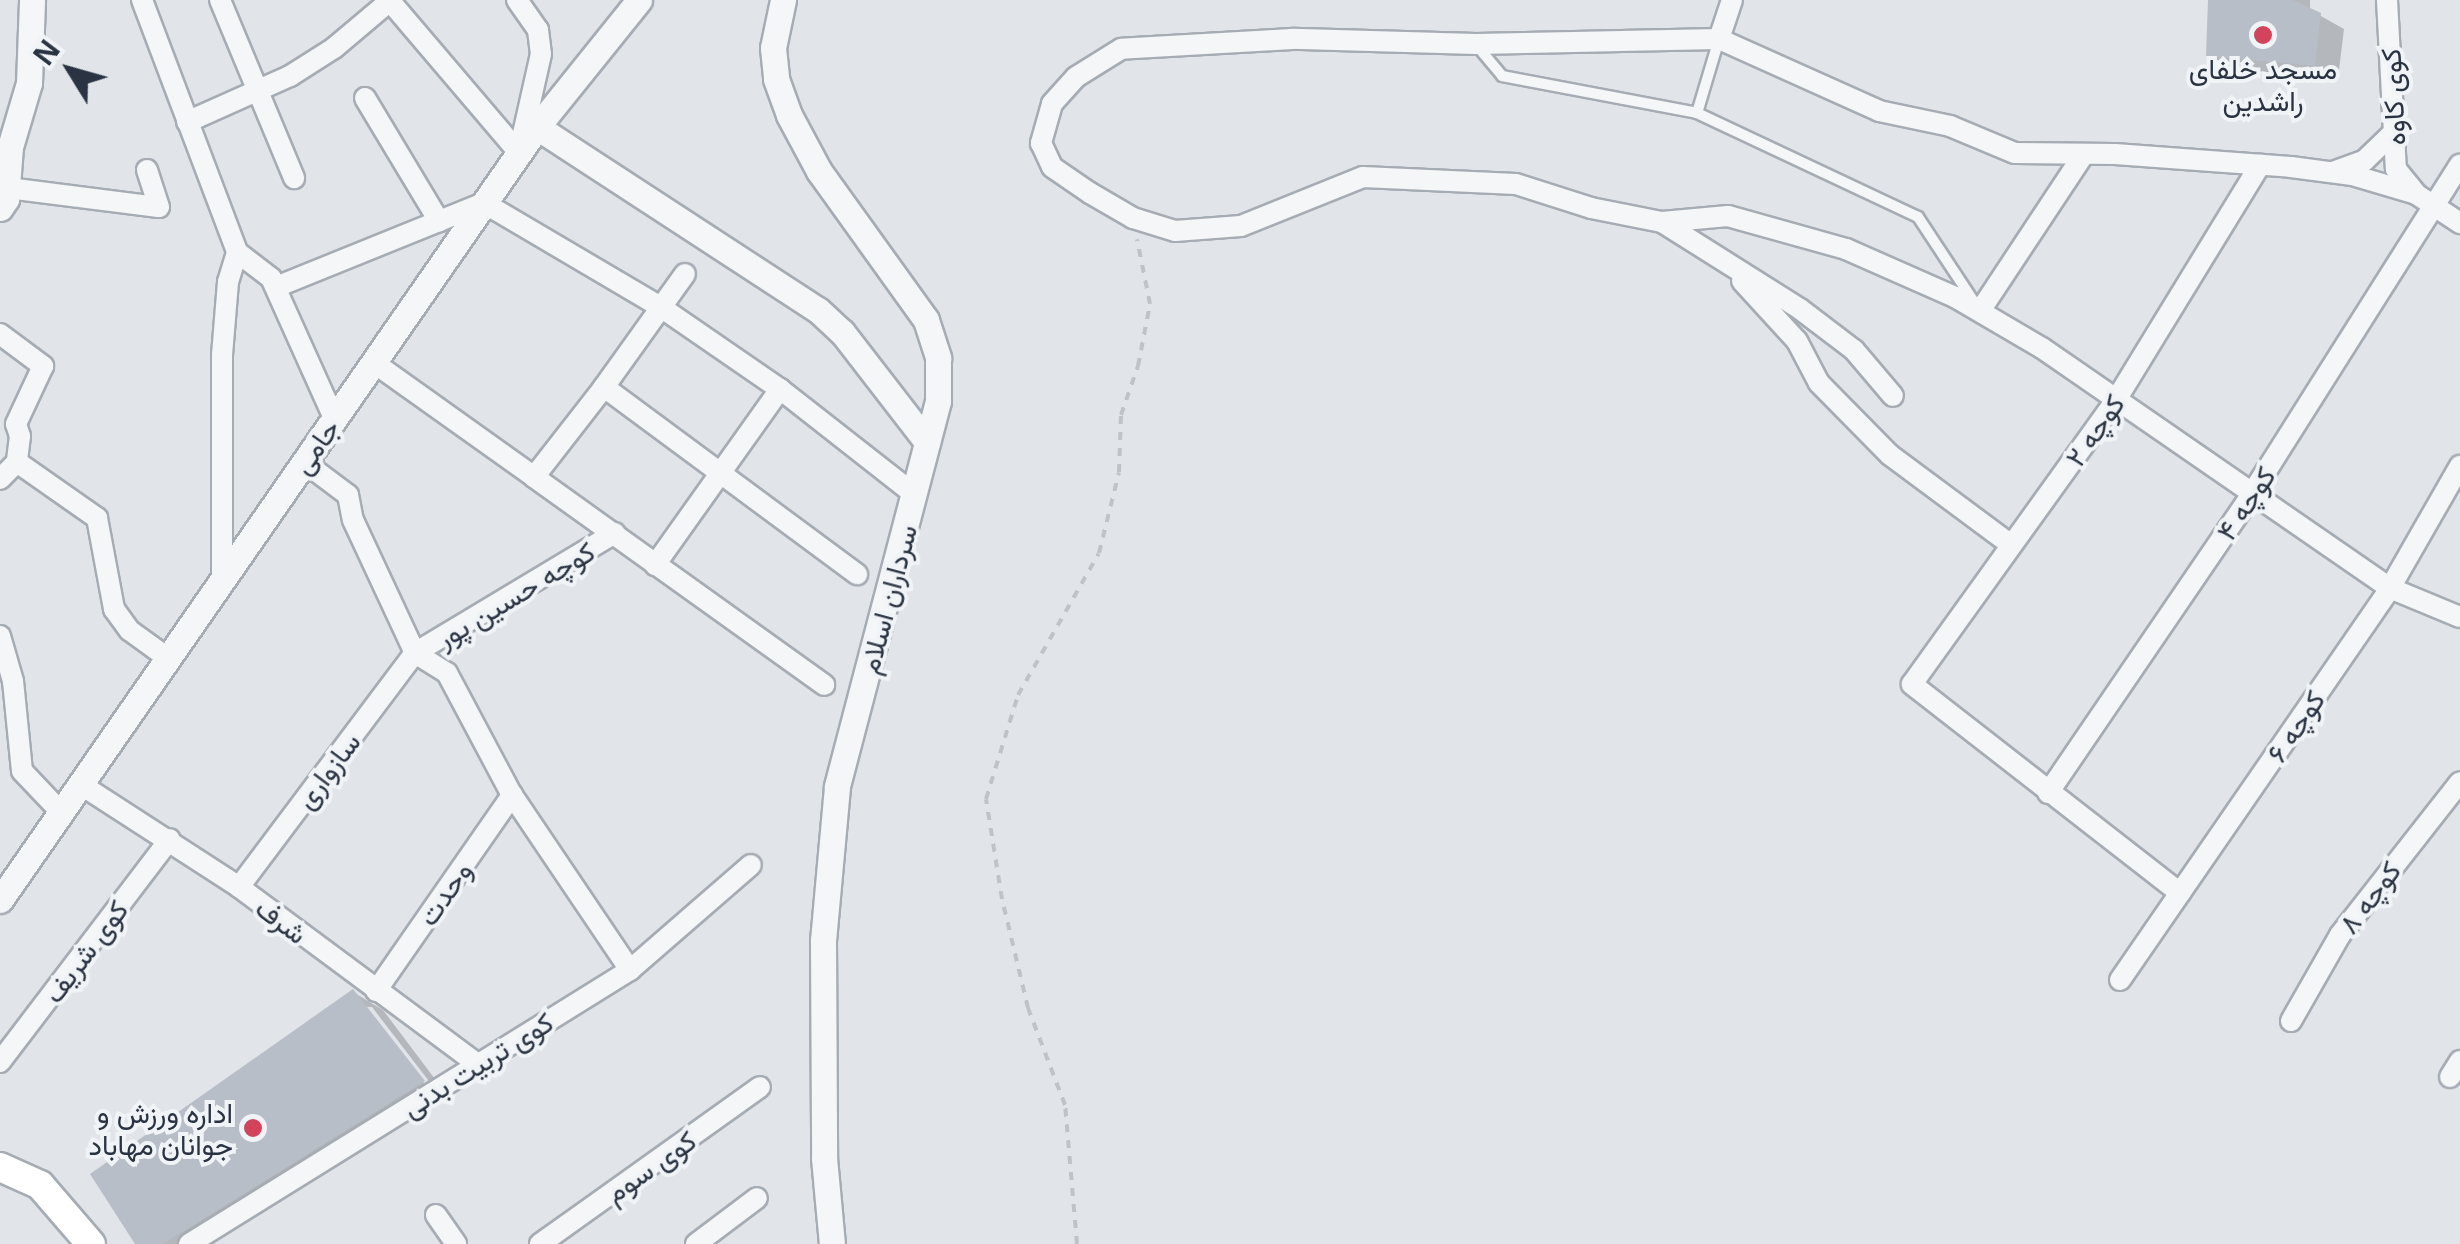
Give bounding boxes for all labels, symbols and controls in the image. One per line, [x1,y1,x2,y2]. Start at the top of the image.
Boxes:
north arrow [20,20,120,120]
marker: مسجد خلفای راشدین [2252,24,2274,46]
text: N [24,31,68,72]
street label: کوی کاوه [2373,48,2411,146]
place label: مسجد خلفای راشدین [2189,51,2337,117]
street label: کوچه ۲ [2057,388,2131,472]
street label: جامی [284,412,346,480]
street label: کوچه ۴ [2208,460,2282,546]
street label: سرداران اسلام [851,521,923,677]
street label: کوچه حسین پور [430,534,600,654]
street label: کوچه ۶ [2259,684,2331,768]
street label: سازواری [287,725,367,815]
street label: وحدت [410,854,478,932]
street label: کوچه ۸ [2331,854,2407,940]
street label: شرف [250,890,314,950]
street label: کوی شریف [36,893,134,1009]
street label: کوی تربیت بدنی [395,1004,559,1124]
place label: اداره ورزش و جوانان مهاباد [89,1095,233,1161]
marker: اداره ورزش و جوانان مهاباد [242,1117,264,1139]
street label: کوی سوم [598,1123,702,1209]

